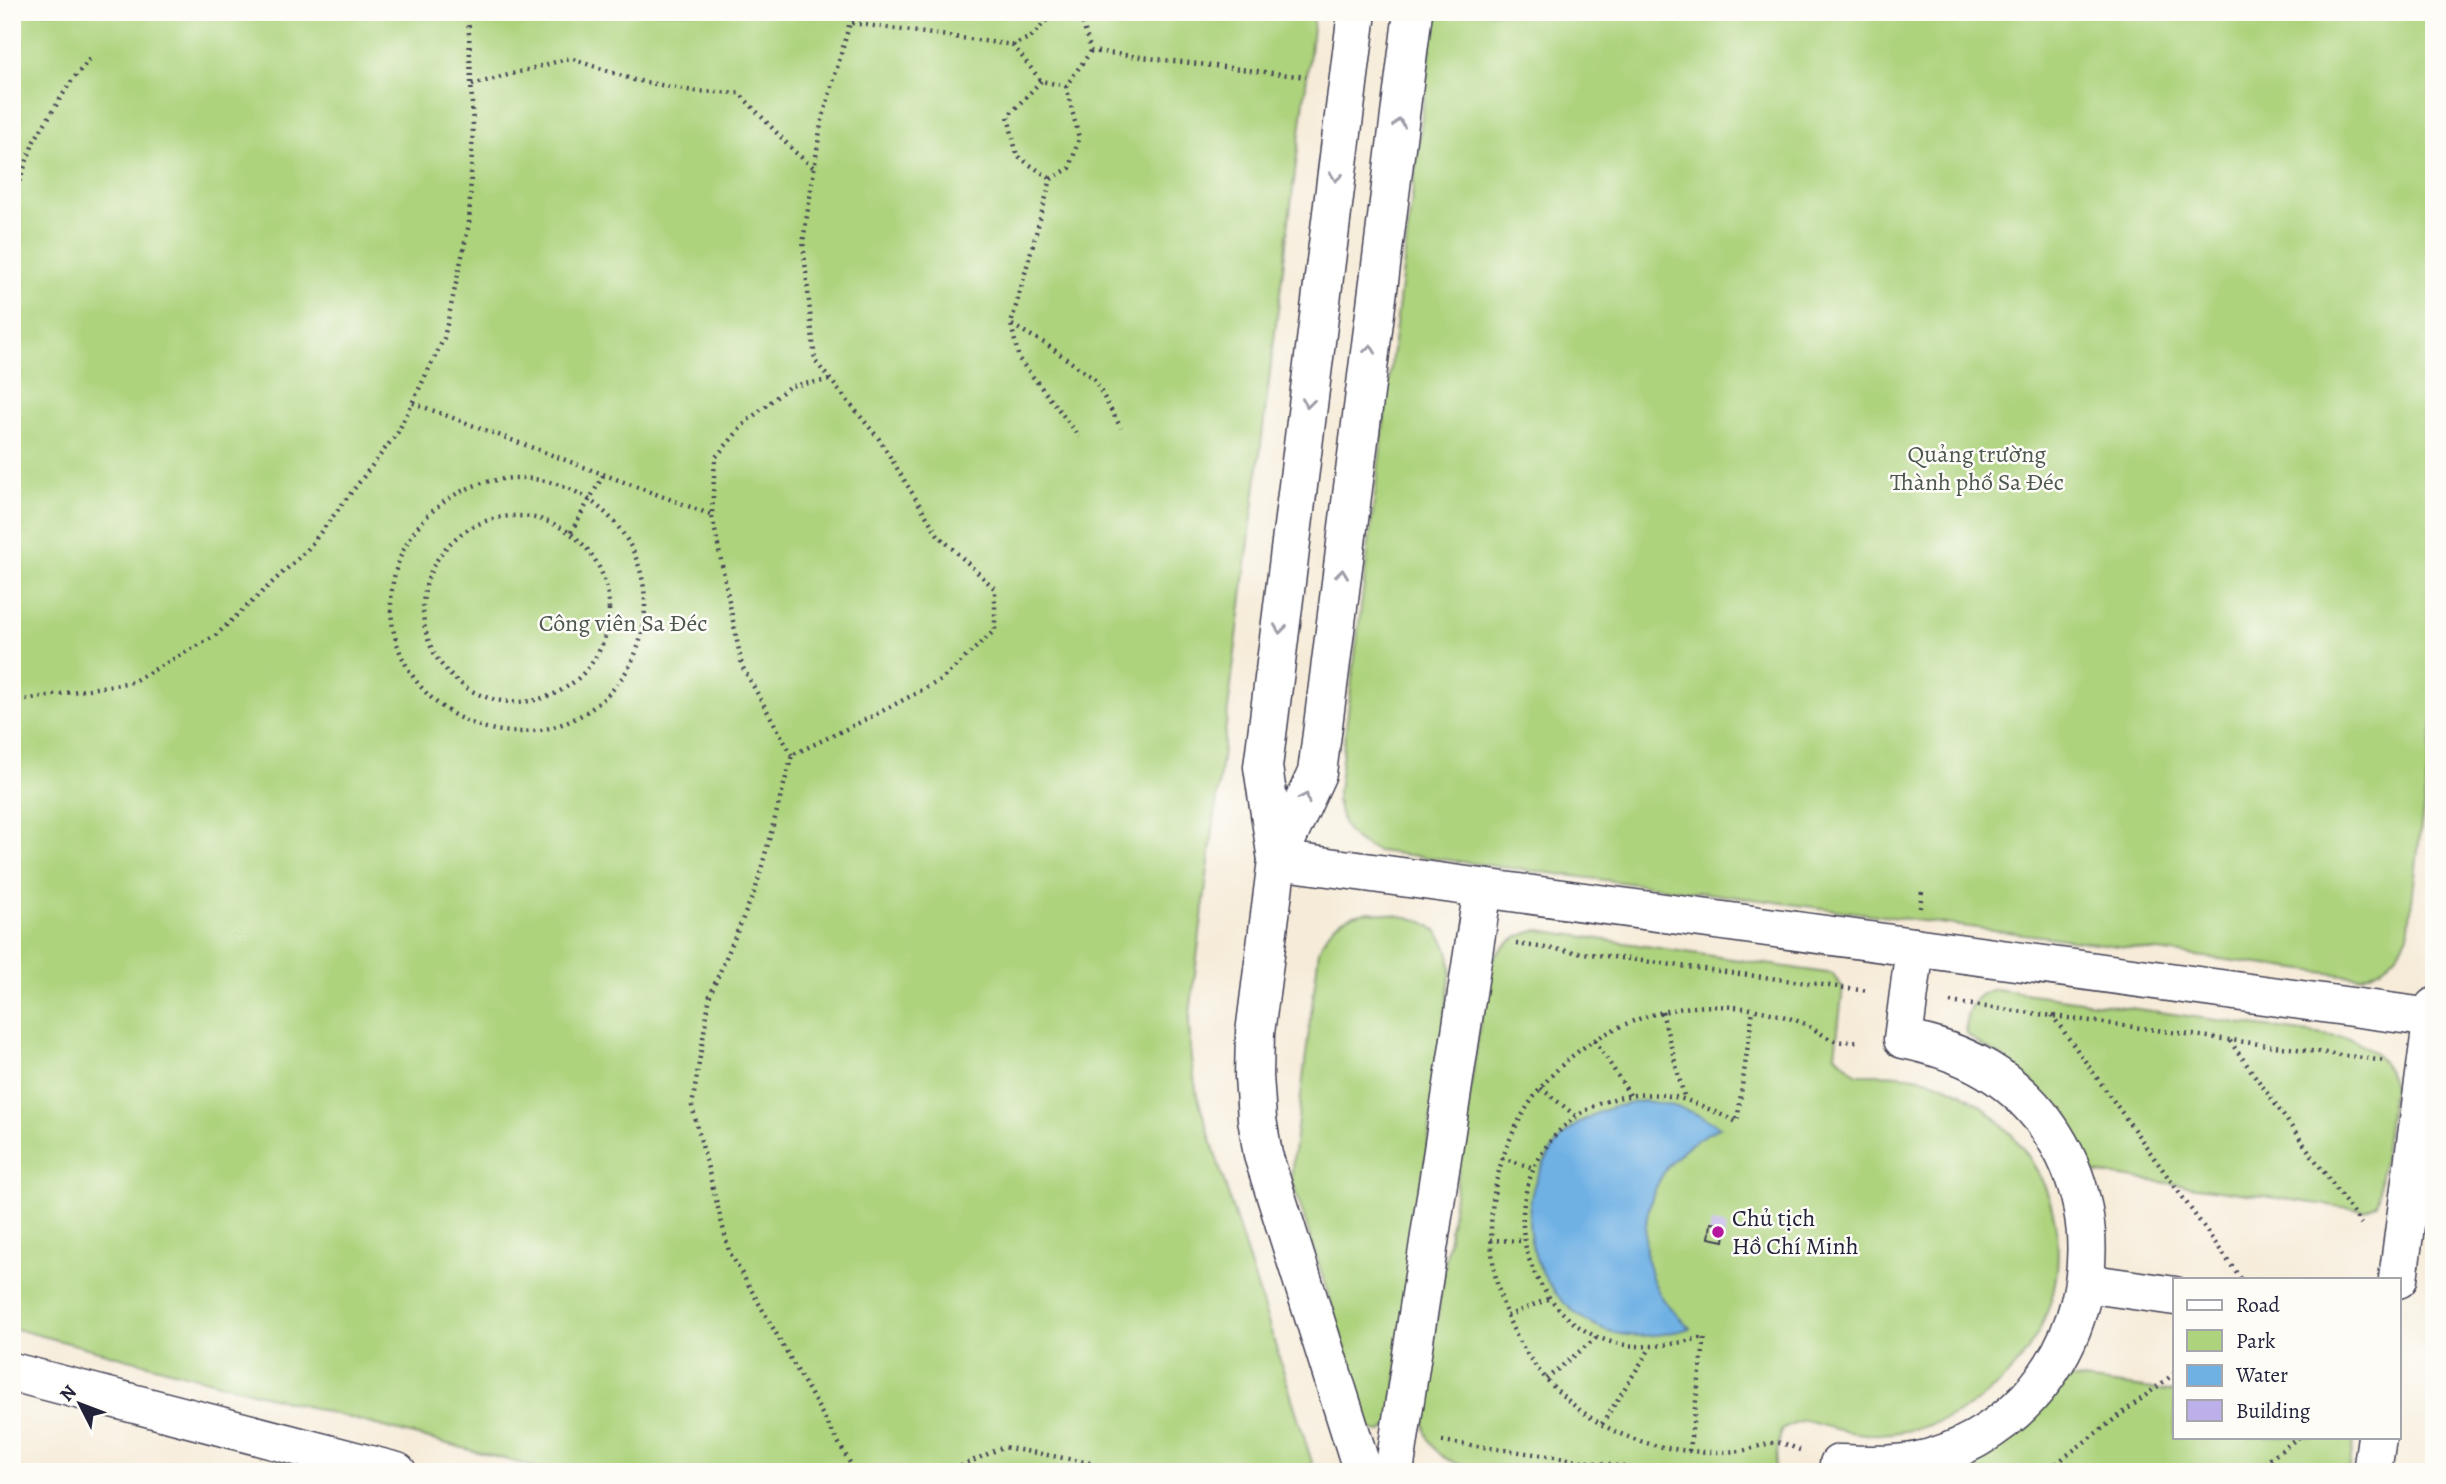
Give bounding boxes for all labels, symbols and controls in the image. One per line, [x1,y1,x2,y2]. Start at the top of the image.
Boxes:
one-way arrow [1391,117,1406,129]
one-way arrow [1329,171,1344,183]
one-way arrow [1363,343,1378,355]
one-way arrow [1301,397,1316,409]
park label: Quảng trường Thành phố Sa Đéc [1890,438,2064,498]
one-way arrow [1334,569,1349,580]
park label: Công viên Sa Đéc [539,607,707,639]
one-way arrow [1273,623,1288,635]
one-way arrow [1297,793,1311,805]
place label: Chủ tịch Hồ Chí Minh [1732,1202,1859,1262]
marker: Chủ tịch Hồ Chí Minh [1710,1224,1726,1240]
legend [2173,1278,2400,1438]
text: Road [2236,1291,2280,1319]
text: Park [2236,1327,2276,1355]
text: Water [2235,1361,2288,1389]
north arrow [46,1368,116,1438]
text: N [54,1379,83,1407]
text: Building [2236,1397,2311,1425]

